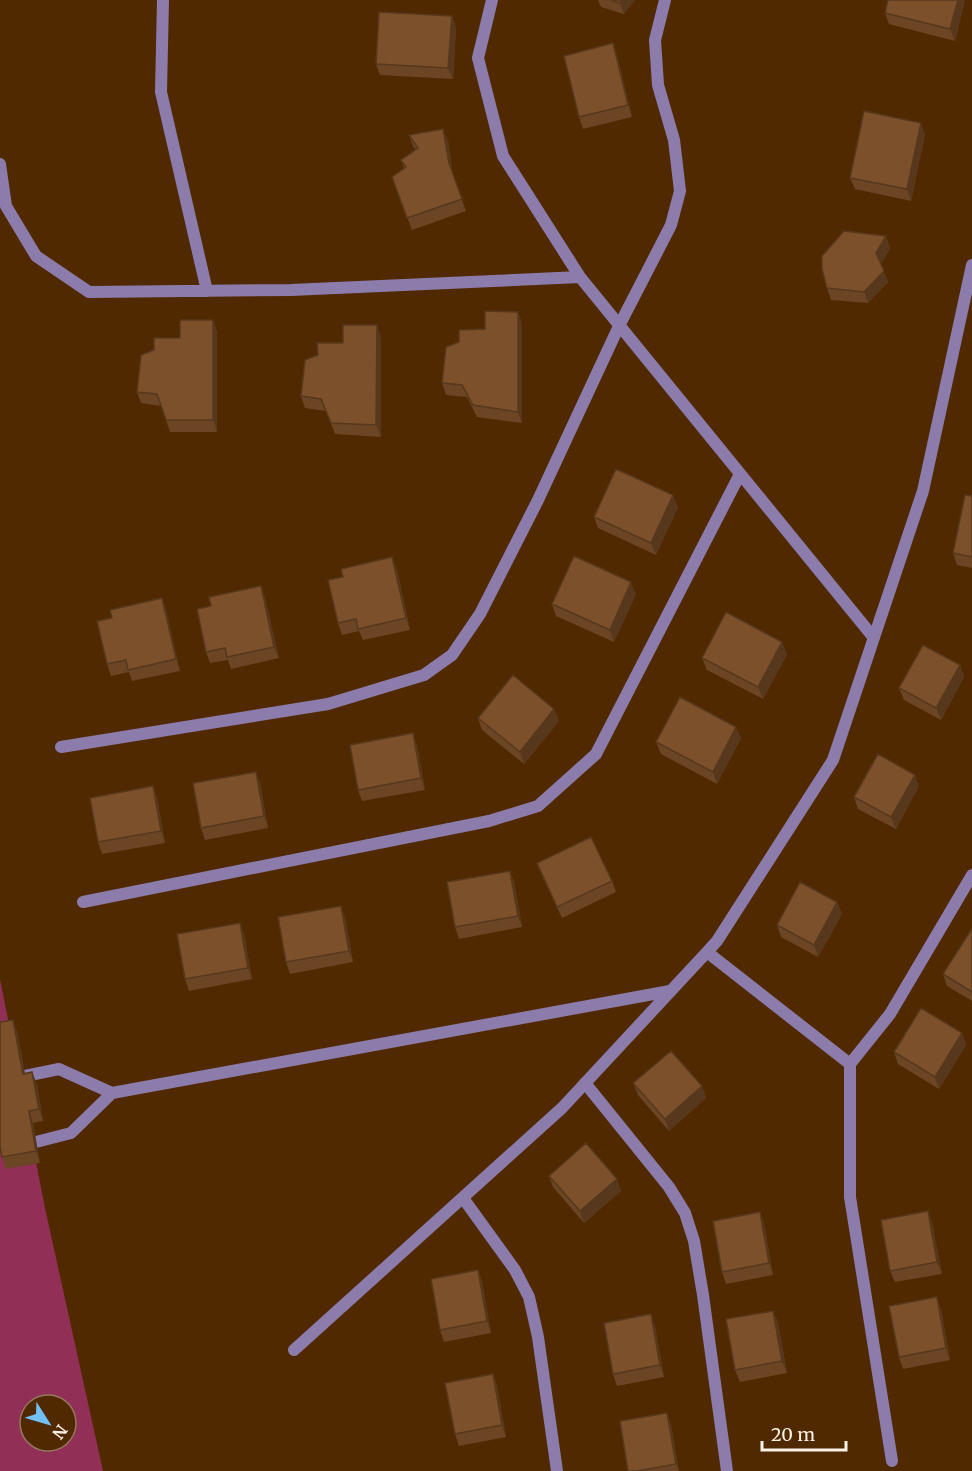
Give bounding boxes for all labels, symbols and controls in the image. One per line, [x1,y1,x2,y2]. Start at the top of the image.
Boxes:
north arrow [18,1393,78,1453]
scale bar [762,1414,846,1452]
text: N [48,1421,72,1443]
text: 20 m [771,1423,815,1446]

